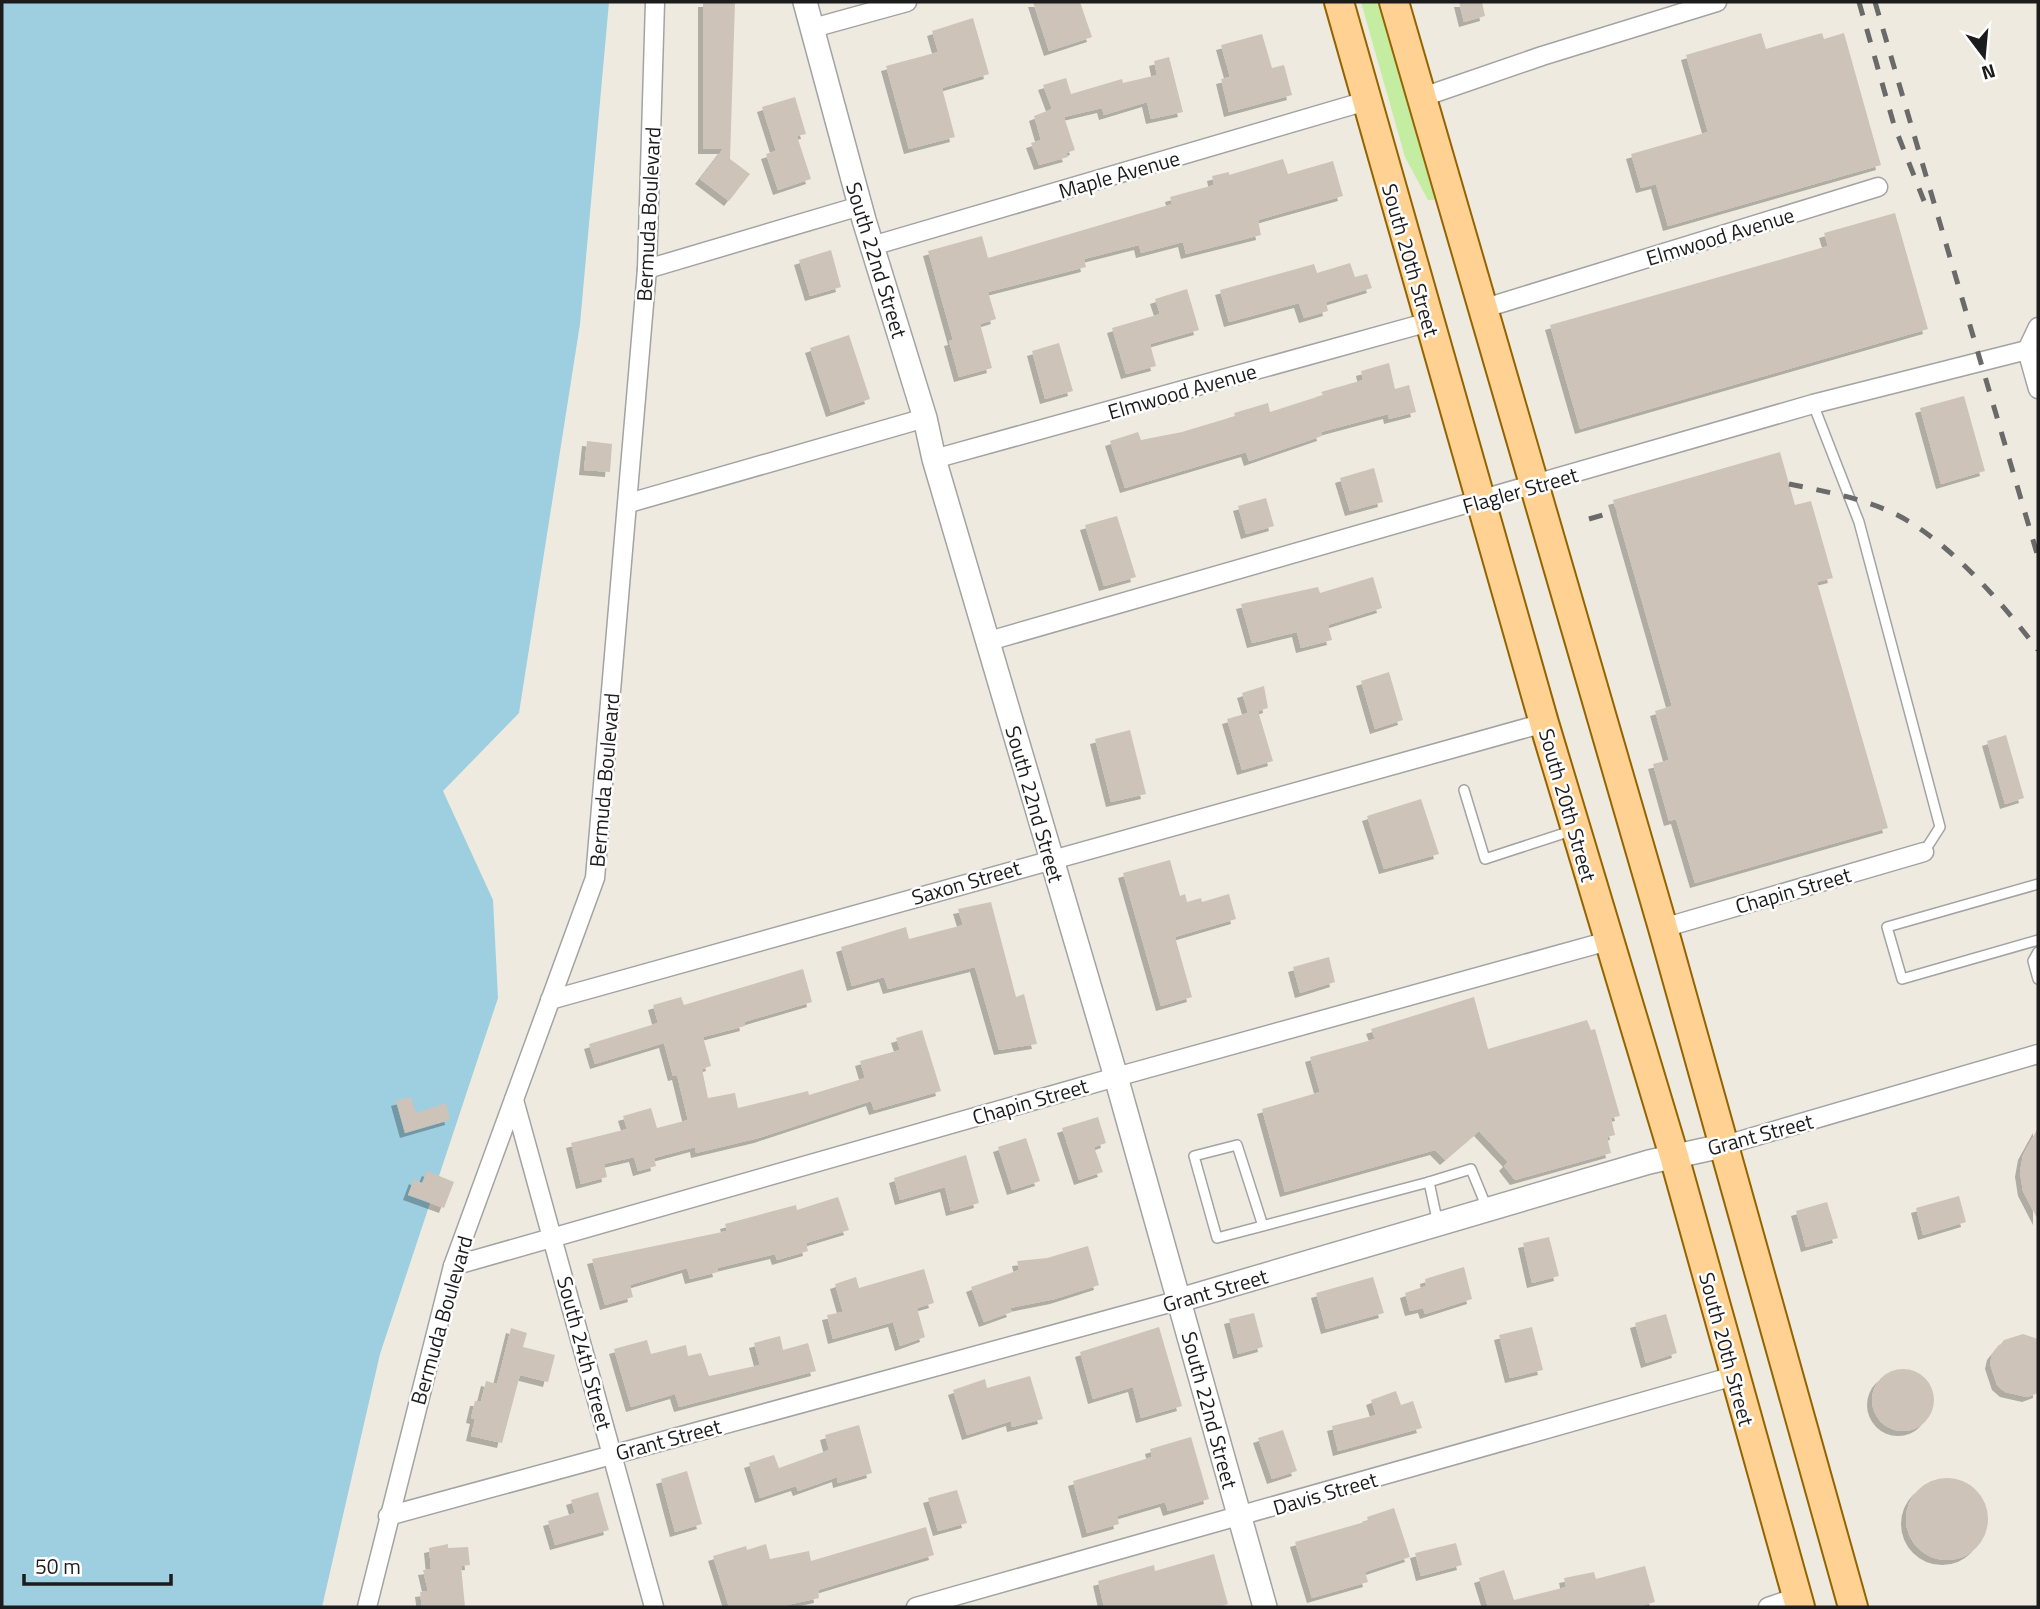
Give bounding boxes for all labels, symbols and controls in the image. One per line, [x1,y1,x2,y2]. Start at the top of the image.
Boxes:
north arrow [1949,21,2019,91]
text: N [1978,57,1999,89]
street label: Bermuda Boulevard [627,126,669,302]
street label: Maple Avenue [1055,141,1183,207]
street label: South 22nd Street [838,178,916,343]
street label: South 20th Street [1374,180,1448,341]
street label: Elmwood Avenue [1642,198,1798,274]
street label: Elmwood Avenue [1104,354,1260,428]
street label: Flagler Street [1459,458,1582,522]
street label: Bermuda Boulevard [580,692,628,868]
street label: South 22nd Street [997,722,1073,887]
street label: South 20th Street [1531,725,1605,886]
street label: Saxon Street [908,851,1025,913]
street label: Chapin Street [1731,858,1855,922]
street label: Chapin Street [968,1069,1092,1133]
street label: Grant Street [1704,1104,1817,1163]
street label: Bermuda Boulevard [402,1232,480,1408]
street label: Grant Street [1159,1260,1272,1320]
street label: South 20th Street [1691,1269,1763,1430]
street label: South 24th Street [549,1273,621,1434]
street label: South 22nd Street [1174,1328,1247,1493]
street label: Grant Street [612,1409,725,1468]
street label: Davis Street [1269,1463,1382,1523]
scale bar [24,1542,172,1586]
text: 50 m [35,1550,81,1582]

